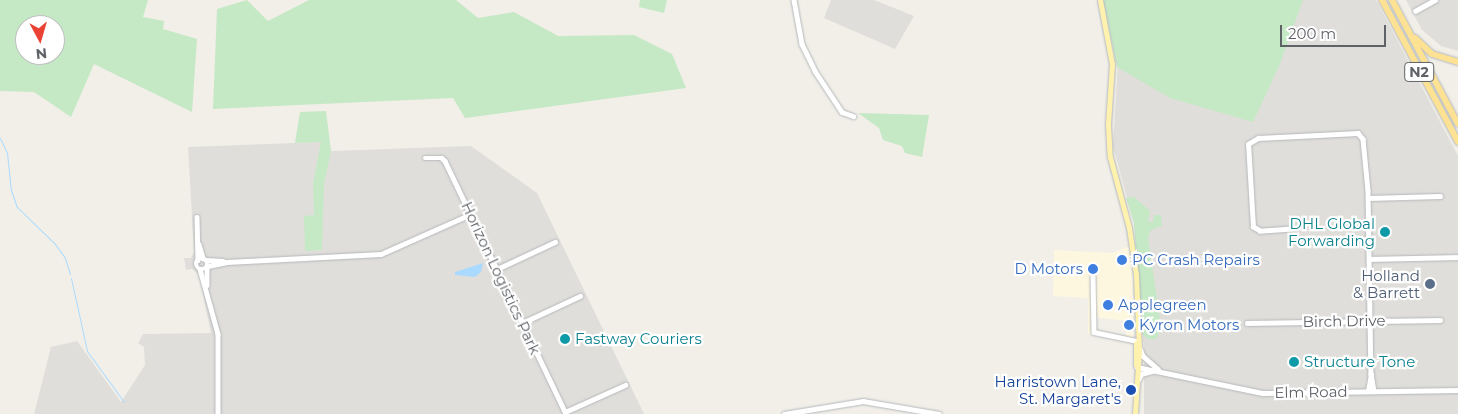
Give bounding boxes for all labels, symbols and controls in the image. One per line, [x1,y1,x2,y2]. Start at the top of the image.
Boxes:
north arrow [15,15,65,65]
scale bar [1283,15,1389,47]
text: 200 m [1288,24,1336,43]
text: N [35,44,48,63]
road number: N2 [1404,61,1434,84]
street label: Horizon Logistics Park [458,199,544,357]
place label: DHL Global Forwarding [1288,214,1375,249]
marker: DHL Global Forwarding [1379,226,1391,238]
place label: PC Crash Repairs [1132,251,1260,269]
marker: PC Crash Repairs [1116,254,1128,266]
place label: D Motors [1014,260,1083,278]
marker: D Motors [1087,263,1099,275]
place label: Holland & Barrett [1353,266,1420,301]
marker: Holland & Barrett [1424,278,1436,290]
place label: Applegreen [1118,296,1207,314]
marker: Applegreen [1102,299,1114,311]
street label: Birch Drive [1302,311,1386,331]
place label: Kyron Motors [1139,316,1239,334]
marker: Kyron Motors [1123,319,1135,331]
place label: Fastway Couriers [575,330,702,348]
marker: Fastway Couriers [559,333,571,345]
place label: Structure Tone [1304,353,1415,371]
marker: Structure Tone [1288,356,1300,368]
place label: Harristown Lane, St. Margaret's [994,372,1121,407]
street label: Elm Road [1274,382,1348,402]
marker: Harristown Lane, St. Margaret's [1125,384,1137,396]

